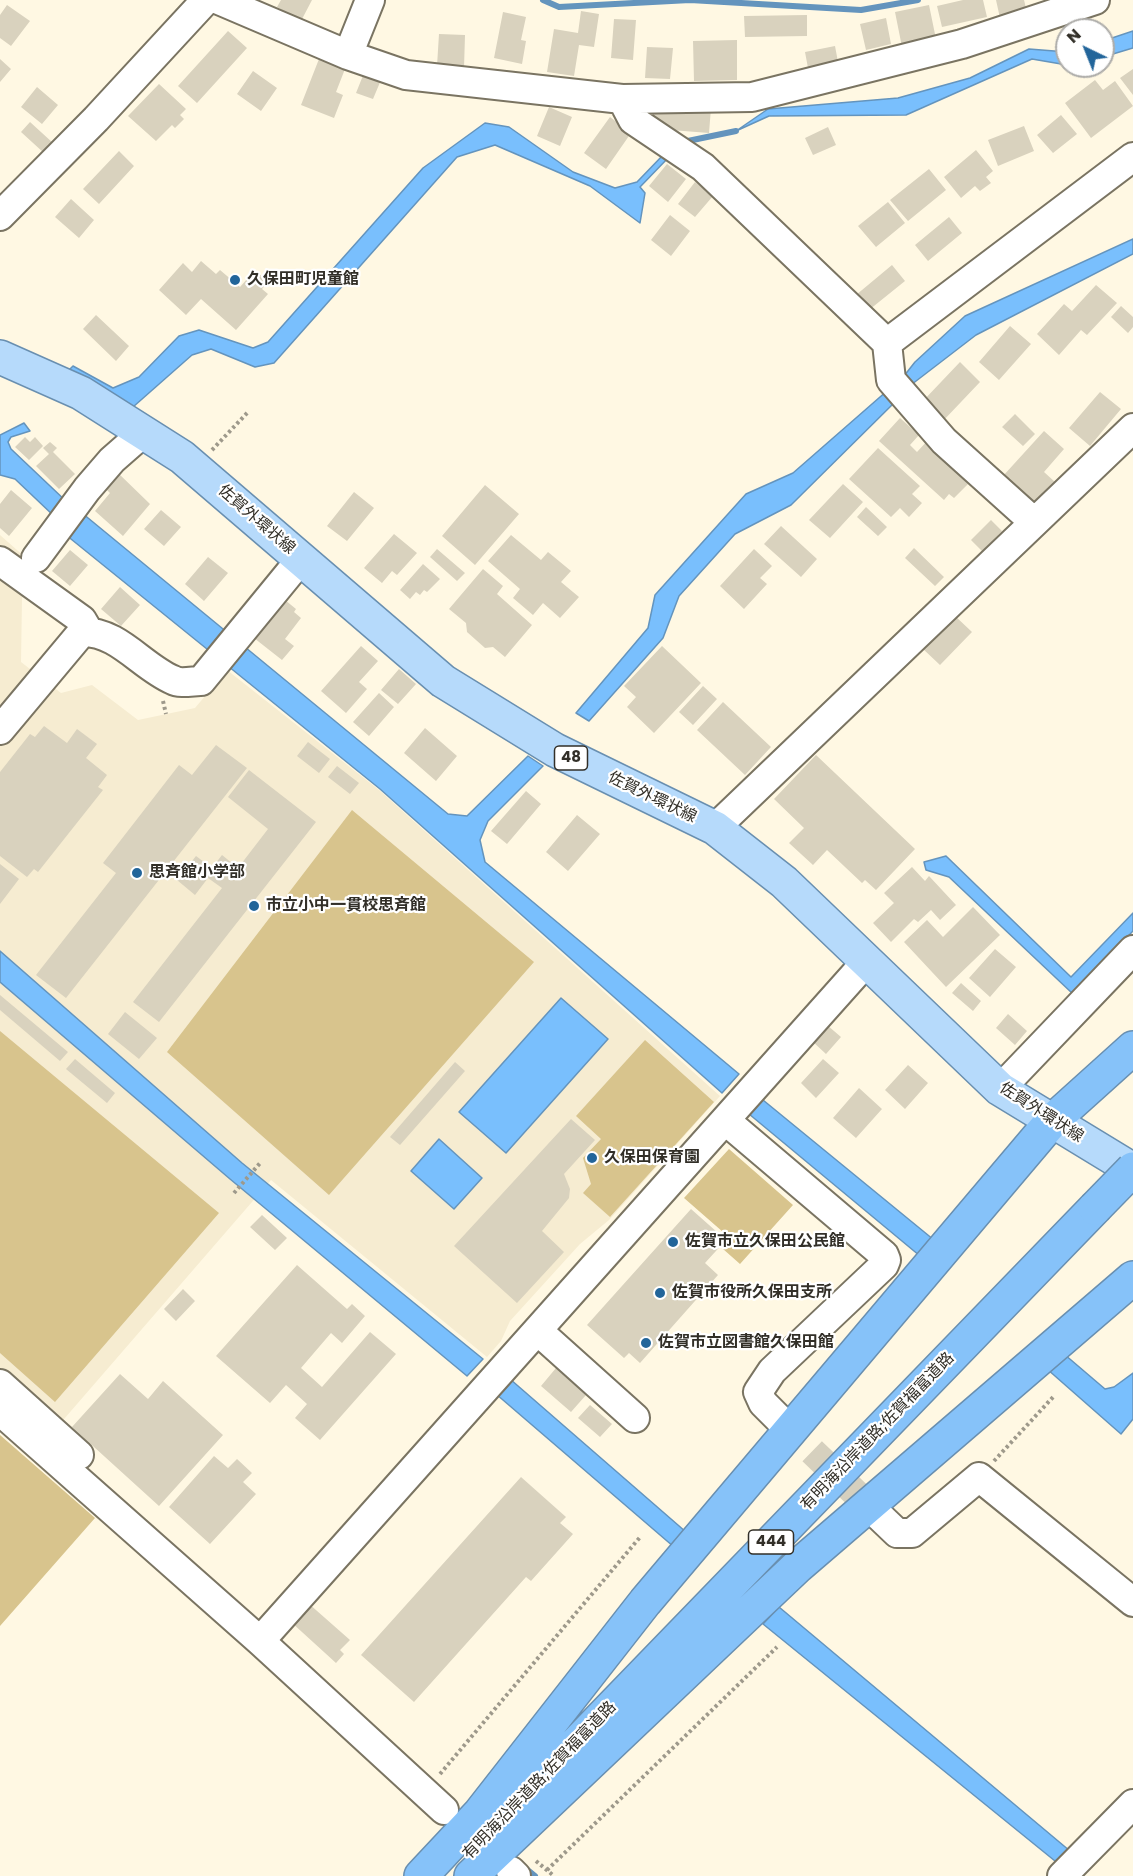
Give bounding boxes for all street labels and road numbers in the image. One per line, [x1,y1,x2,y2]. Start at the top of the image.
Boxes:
street label: 佐賀外環状線 [213,481,299,559]
road number: 48 [554,746,588,770]
street label: 佐賀外環状線 [605,768,699,828]
street label: 佐賀外環状線 [996,1079,1086,1147]
street label: 有明海沿岸道路;佐賀福富道路 [797,1349,959,1515]
road number: 444 [748,1530,794,1554]
street label: 有明海沿岸道路;佐賀福富道路 [459,1698,621,1864]

